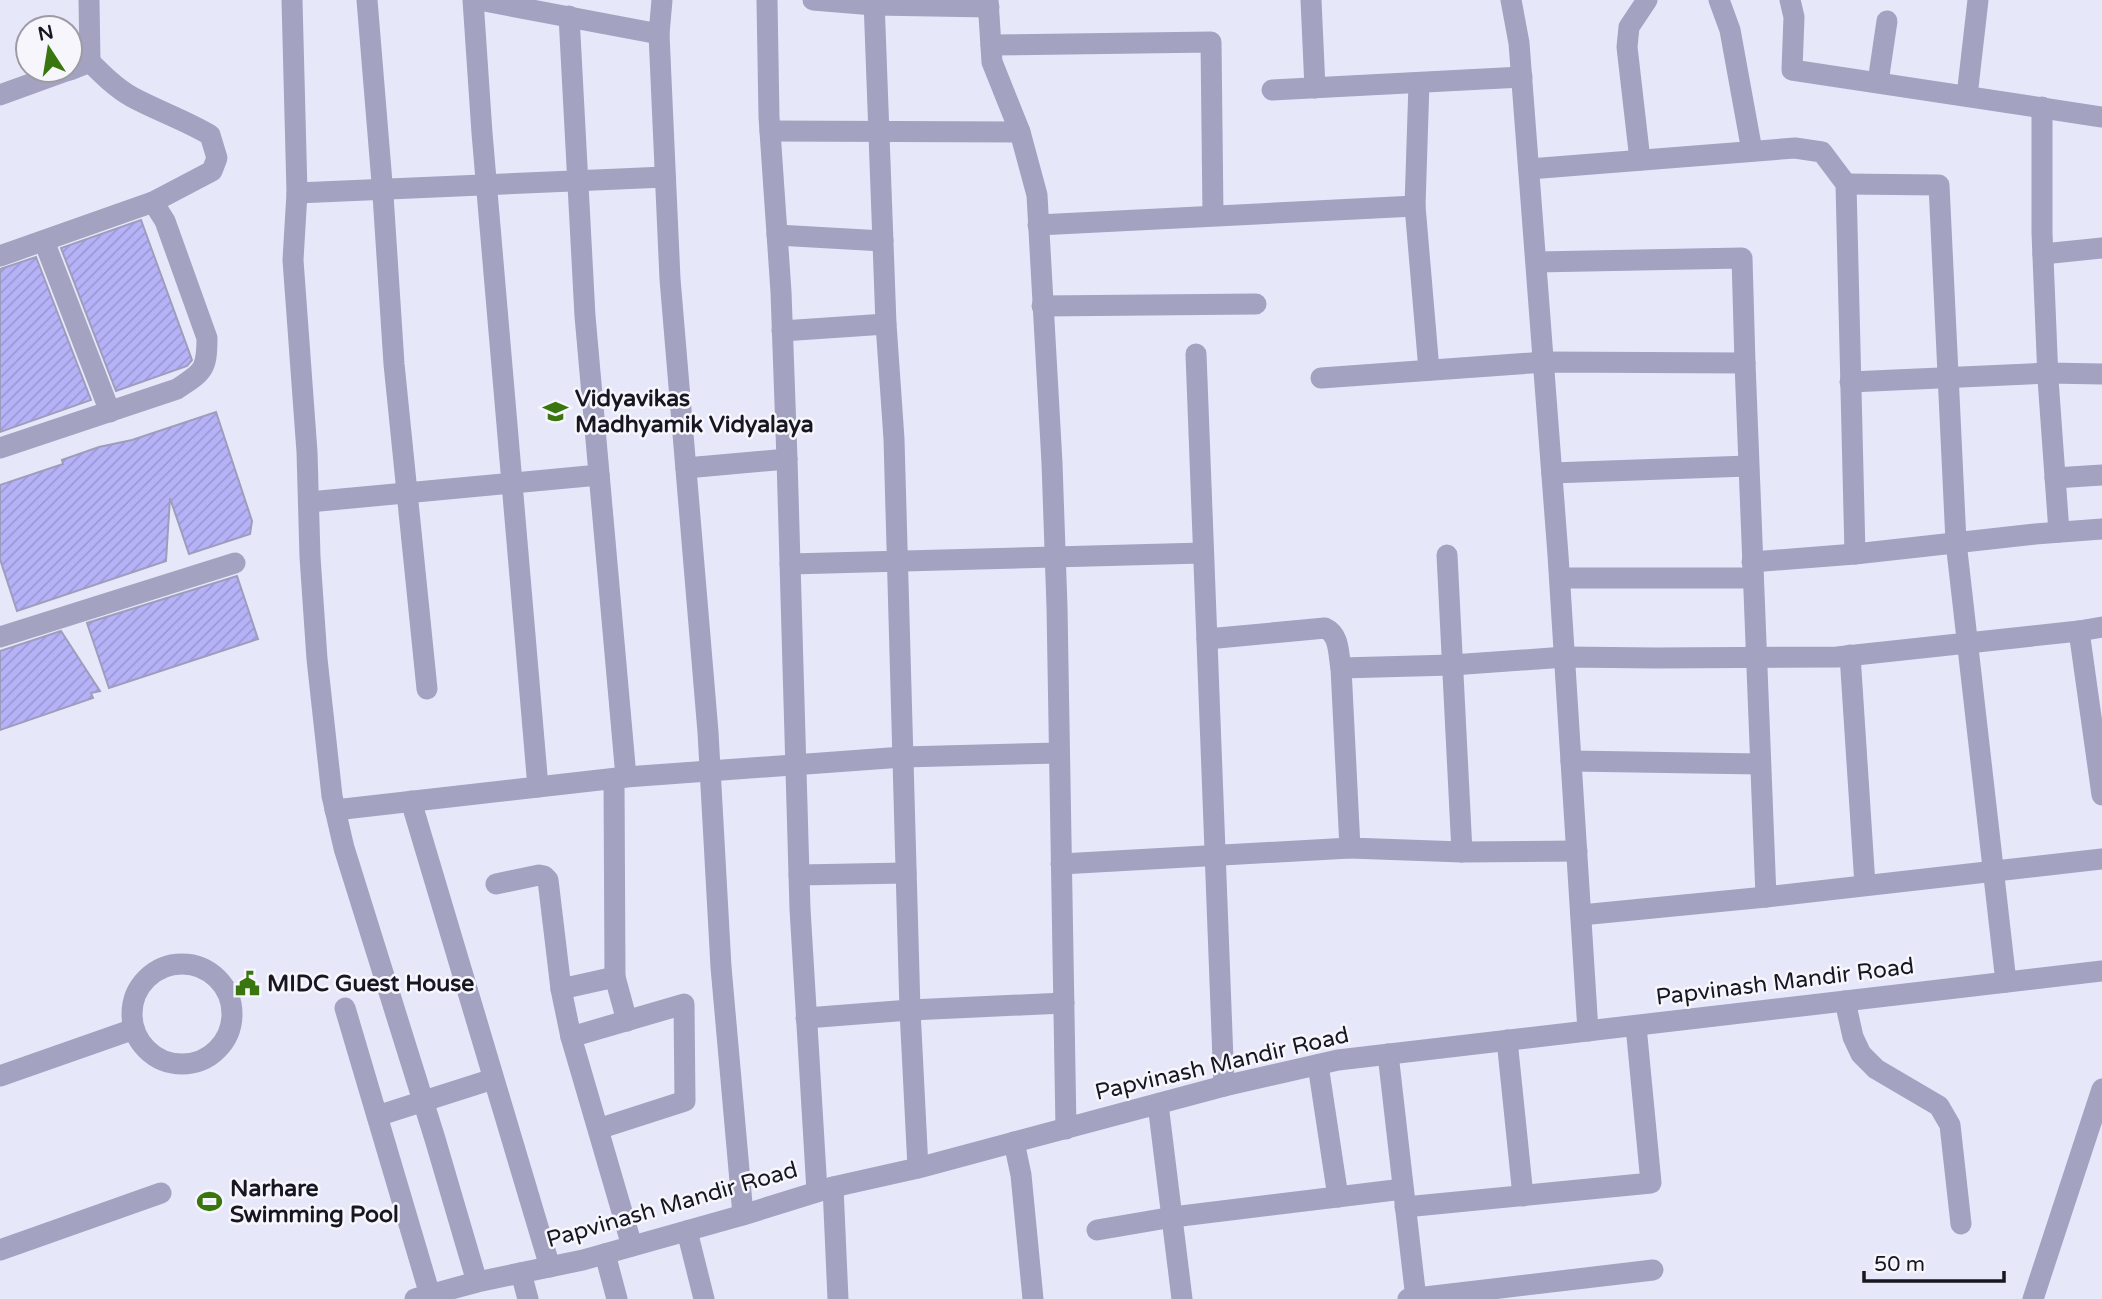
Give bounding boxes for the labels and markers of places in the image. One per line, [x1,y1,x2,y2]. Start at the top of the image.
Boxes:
place label: Vidyavikas Madhyamik Vidyalaya [575,385,814,439]
school or university icon: Vidyavikas Madhyamik Vidyalaya [541,398,569,426]
public building icon: MIDC Guest House [233,970,261,998]
place label: MIDC Guest House [267,970,474,998]
place label: Narhare Swimming Pool [230,1175,399,1229]
sports icon: Narhare Swimming Pool [196,1188,224,1216]

